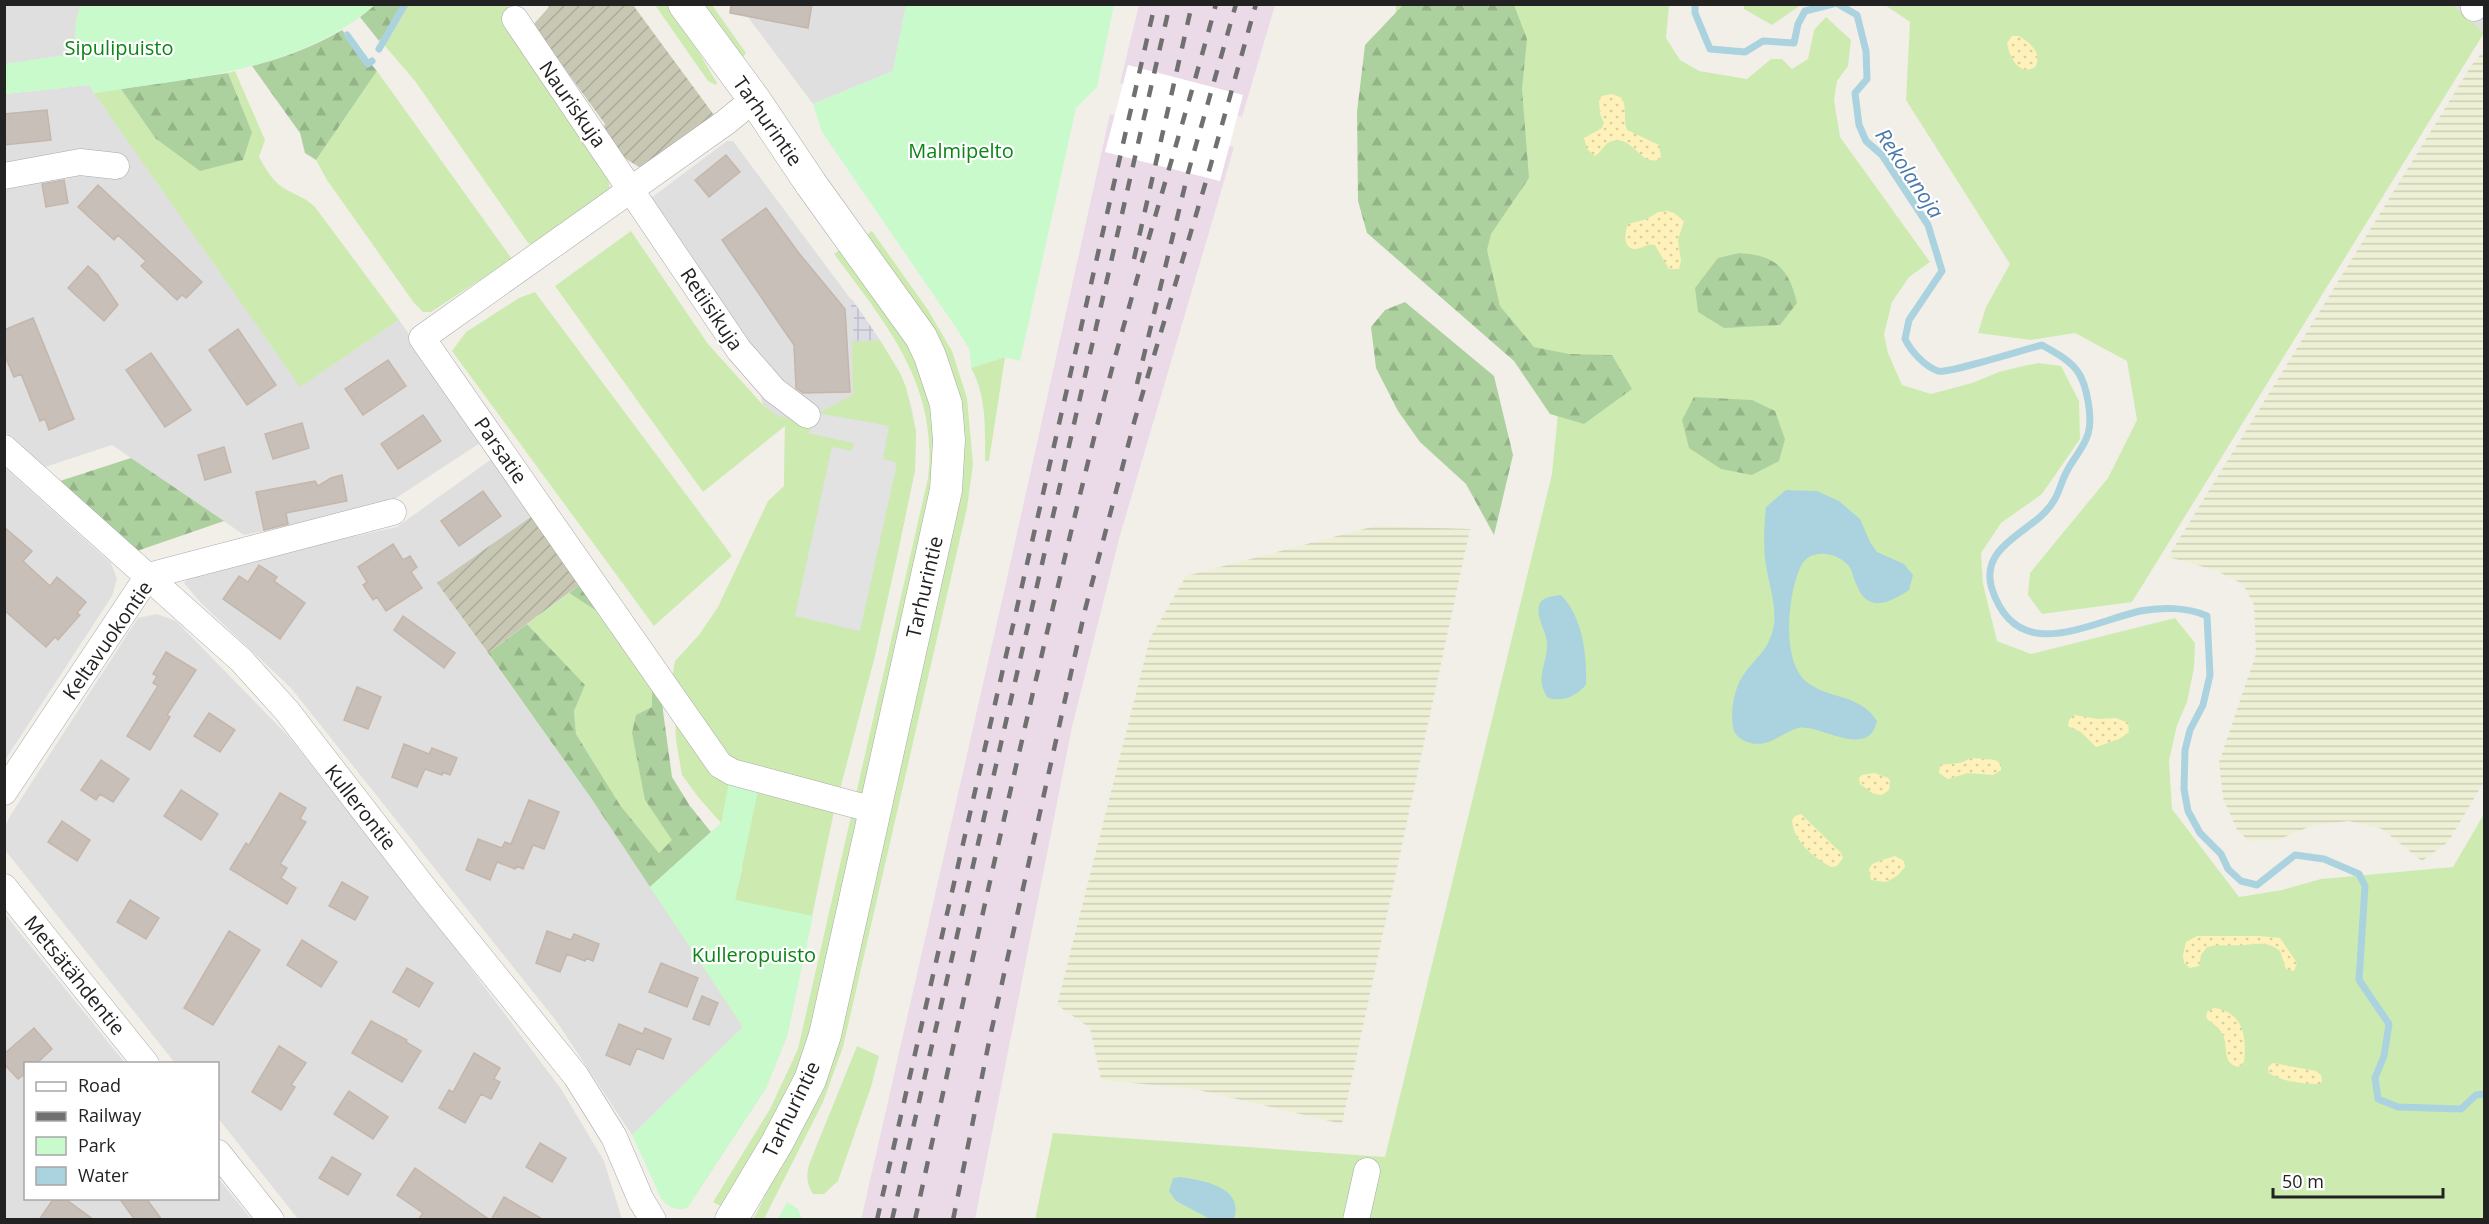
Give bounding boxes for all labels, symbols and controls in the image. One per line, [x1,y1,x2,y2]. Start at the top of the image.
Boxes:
park label: Sipulipuisto [65,34,173,61]
street label: Nauriskuja [533,55,613,153]
street label: Tarhurintie [727,71,809,171]
water label: Rekolanoja [1870,123,1950,224]
park label: Malmipelto [908,137,1014,164]
street label: Retiisikuja [674,262,750,356]
street label: Parsatie [468,411,534,489]
street label: Tarhurintie [899,533,949,641]
street label: Keltavuokontie [56,575,158,705]
street label: Kullerontie [319,759,403,855]
street label: Metsätähdentie [18,910,132,1040]
park label: Kulleropuisto [692,941,816,968]
street label: Tarhurintie [756,1056,826,1162]
legend [24,1062,219,1200]
text: Road [78,1073,121,1097]
text: Railway [78,1103,142,1127]
text: Park [78,1133,116,1157]
scale bar [2273,1161,2442,1199]
text: Water [78,1163,129,1187]
text: 50 m [2282,1169,2324,1193]

